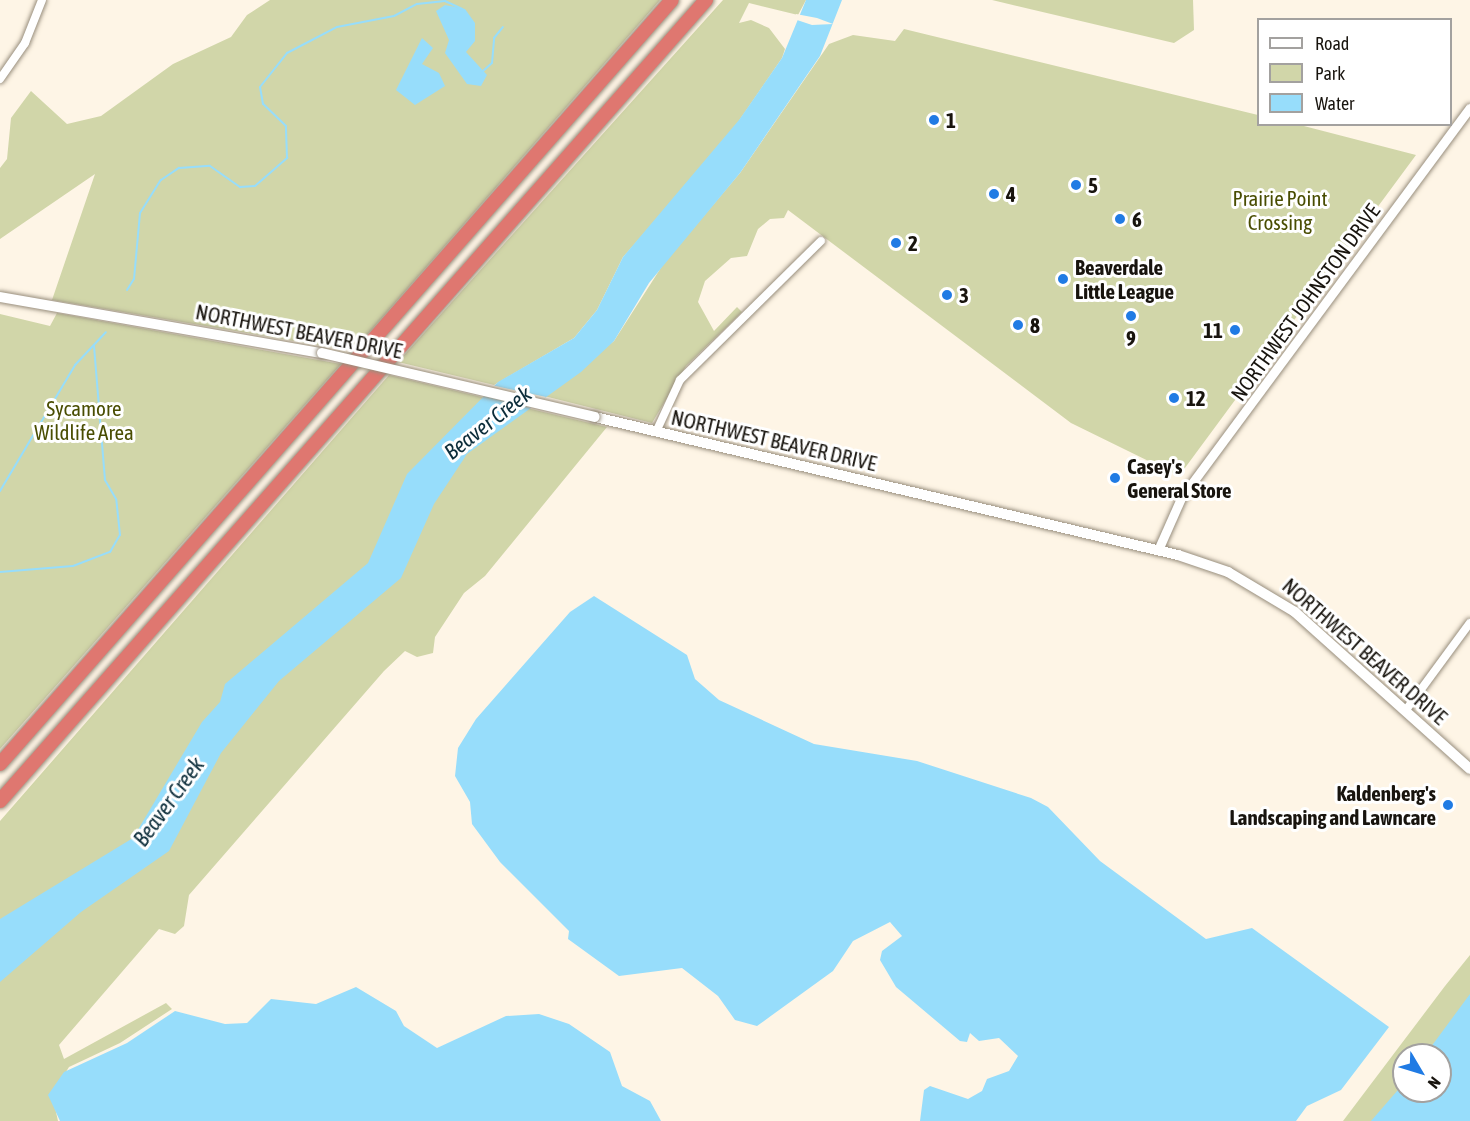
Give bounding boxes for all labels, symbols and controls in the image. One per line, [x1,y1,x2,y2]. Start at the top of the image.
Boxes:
legend [1257,18,1452,126]
text: Road [1315,33,1349,54]
text: Park [1315,63,1345,84]
text: Water [1315,93,1354,114]
place label: 1 [946,107,956,133]
marker: 1 [927,113,941,127]
place label: 5 [1088,172,1098,198]
marker: 5 [1069,178,1083,192]
place label: 4 [1006,181,1016,207]
park label: Prairie Point Crossing [1232,185,1328,235]
marker: 4 [987,187,1001,201]
street label: NORTHWEST JOHNSTON DRIVE [1225,199,1385,405]
place label: 6 [1132,206,1142,232]
marker: 6 [1113,212,1127,226]
place label: 2 [908,230,918,256]
marker: 2 [889,236,903,250]
place label: Beaverdale Little League [1075,254,1174,304]
marker: Beaverdale Little League [1056,272,1070,286]
place label: 3 [959,282,969,308]
marker: 3 [940,288,954,302]
street label: NORTHWEST BEAVER DRIVE [194,299,404,363]
marker: 9 [1124,309,1138,323]
place label: 8 [1030,312,1040,338]
place label: 11 [1203,317,1223,343]
marker: 8 [1011,318,1025,332]
marker: 11 [1228,323,1242,337]
place label: 9 [1126,325,1136,351]
water label: Beaver Creek [439,381,537,465]
place label: 12 [1186,385,1206,411]
marker: 12 [1167,391,1181,405]
park label: Sycamore Wildlife Area [34,395,134,445]
street label: NORTHWEST BEAVER DRIVE [669,404,879,476]
place label: Casey's General Store [1127,453,1232,503]
marker: Casey's General Store [1108,471,1122,485]
street label: NORTHWEST BEAVER DRIVE [1278,573,1452,729]
water label: Beaver Creek [128,752,210,852]
place label: Kaldenberg's Landscaping and Lawncare [1229,780,1436,830]
marker: Kaldenberg's Landscaping and Lawncare [1441,798,1455,812]
north arrow [1392,1043,1452,1103]
text: N [1425,1074,1445,1092]

